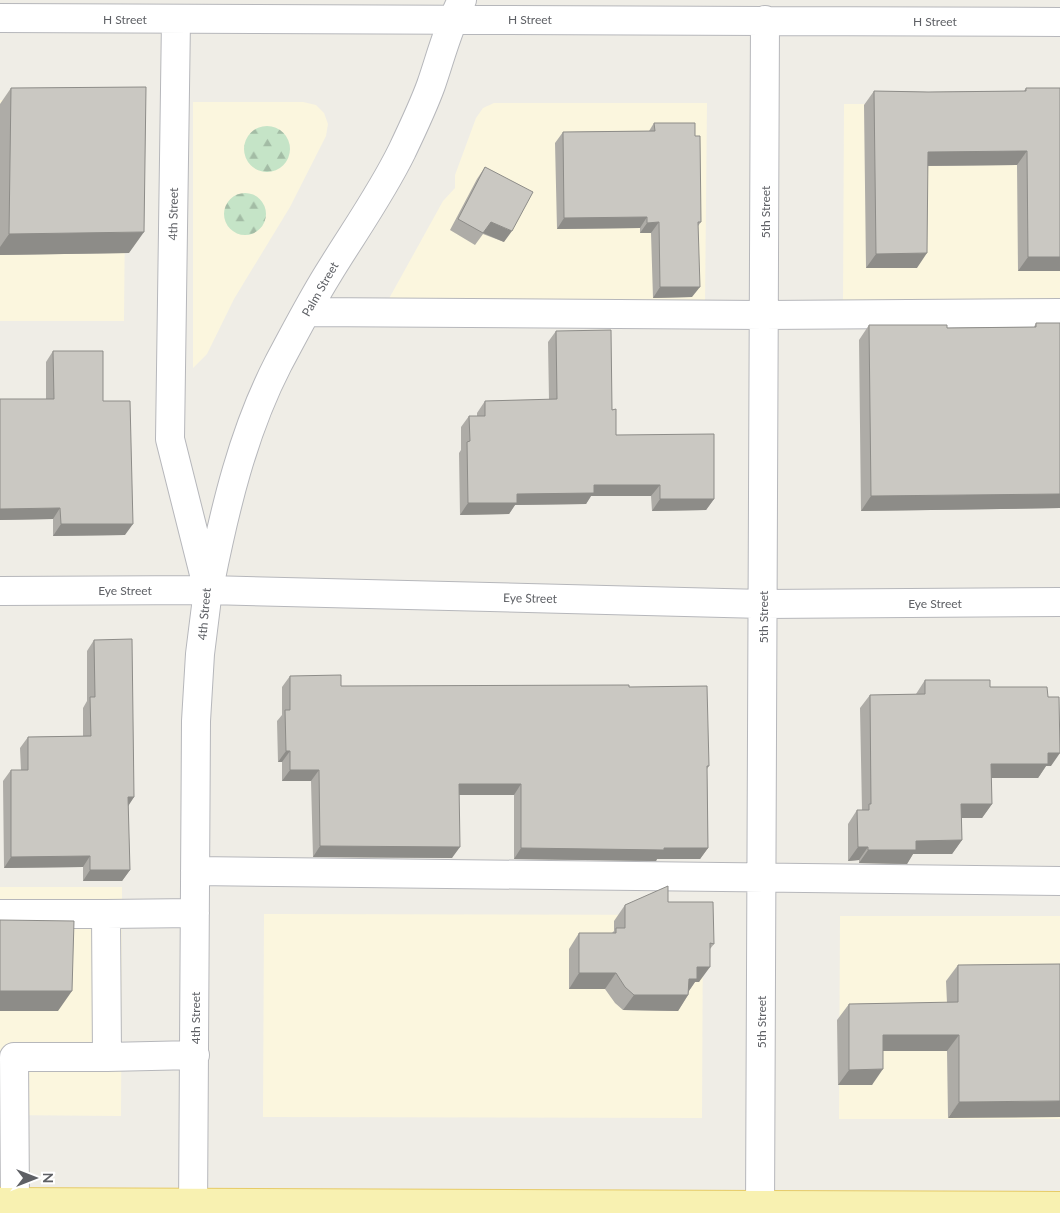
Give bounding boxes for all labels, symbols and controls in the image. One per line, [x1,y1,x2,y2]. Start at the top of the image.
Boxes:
street label: H Street [103,12,148,27]
street label: H Street [508,12,553,27]
street label: H Street [913,14,958,29]
street label: 5th Street [758,185,773,238]
street label: 4th Street [165,187,181,240]
street label: Palm Street [298,259,342,319]
street label: Eye Street [98,583,153,598]
street label: 4th Street [194,586,214,641]
street label: Eye Street [503,590,558,606]
street label: 5th Street [756,590,771,643]
street label: Eye Street [908,596,963,611]
street label: 4th Street [188,991,203,1044]
street label: 5th Street [754,995,769,1048]
north arrow [10,1153,60,1203]
text: N [40,1173,57,1183]

